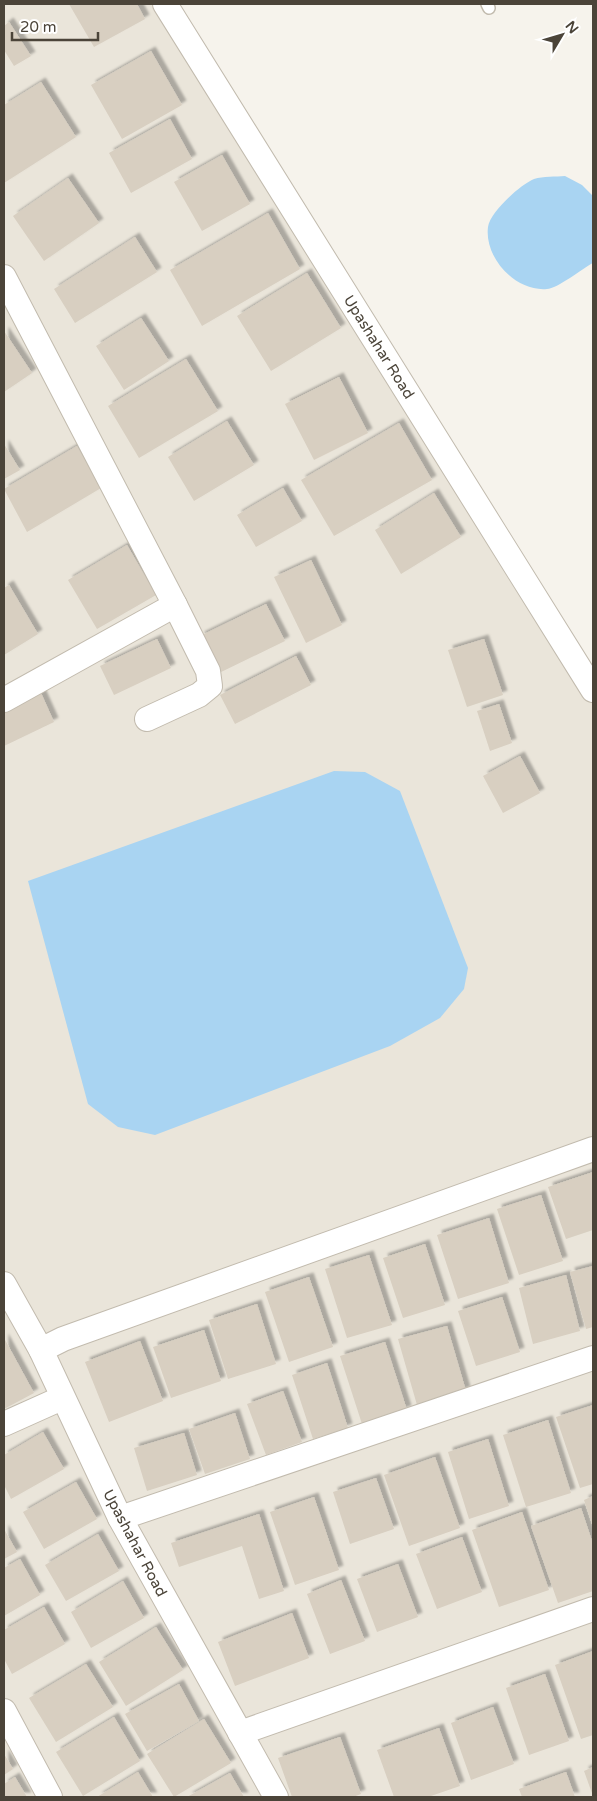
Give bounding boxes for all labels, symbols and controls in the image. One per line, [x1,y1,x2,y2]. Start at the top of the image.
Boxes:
scale bar [12,10,99,42]
north arrow [537,10,587,60]
text: 20 m [20,18,57,36]
text: N [562,18,582,37]
street label: Upashahar Road [340,292,418,402]
street label: Upashahar Road [99,1486,171,1600]

